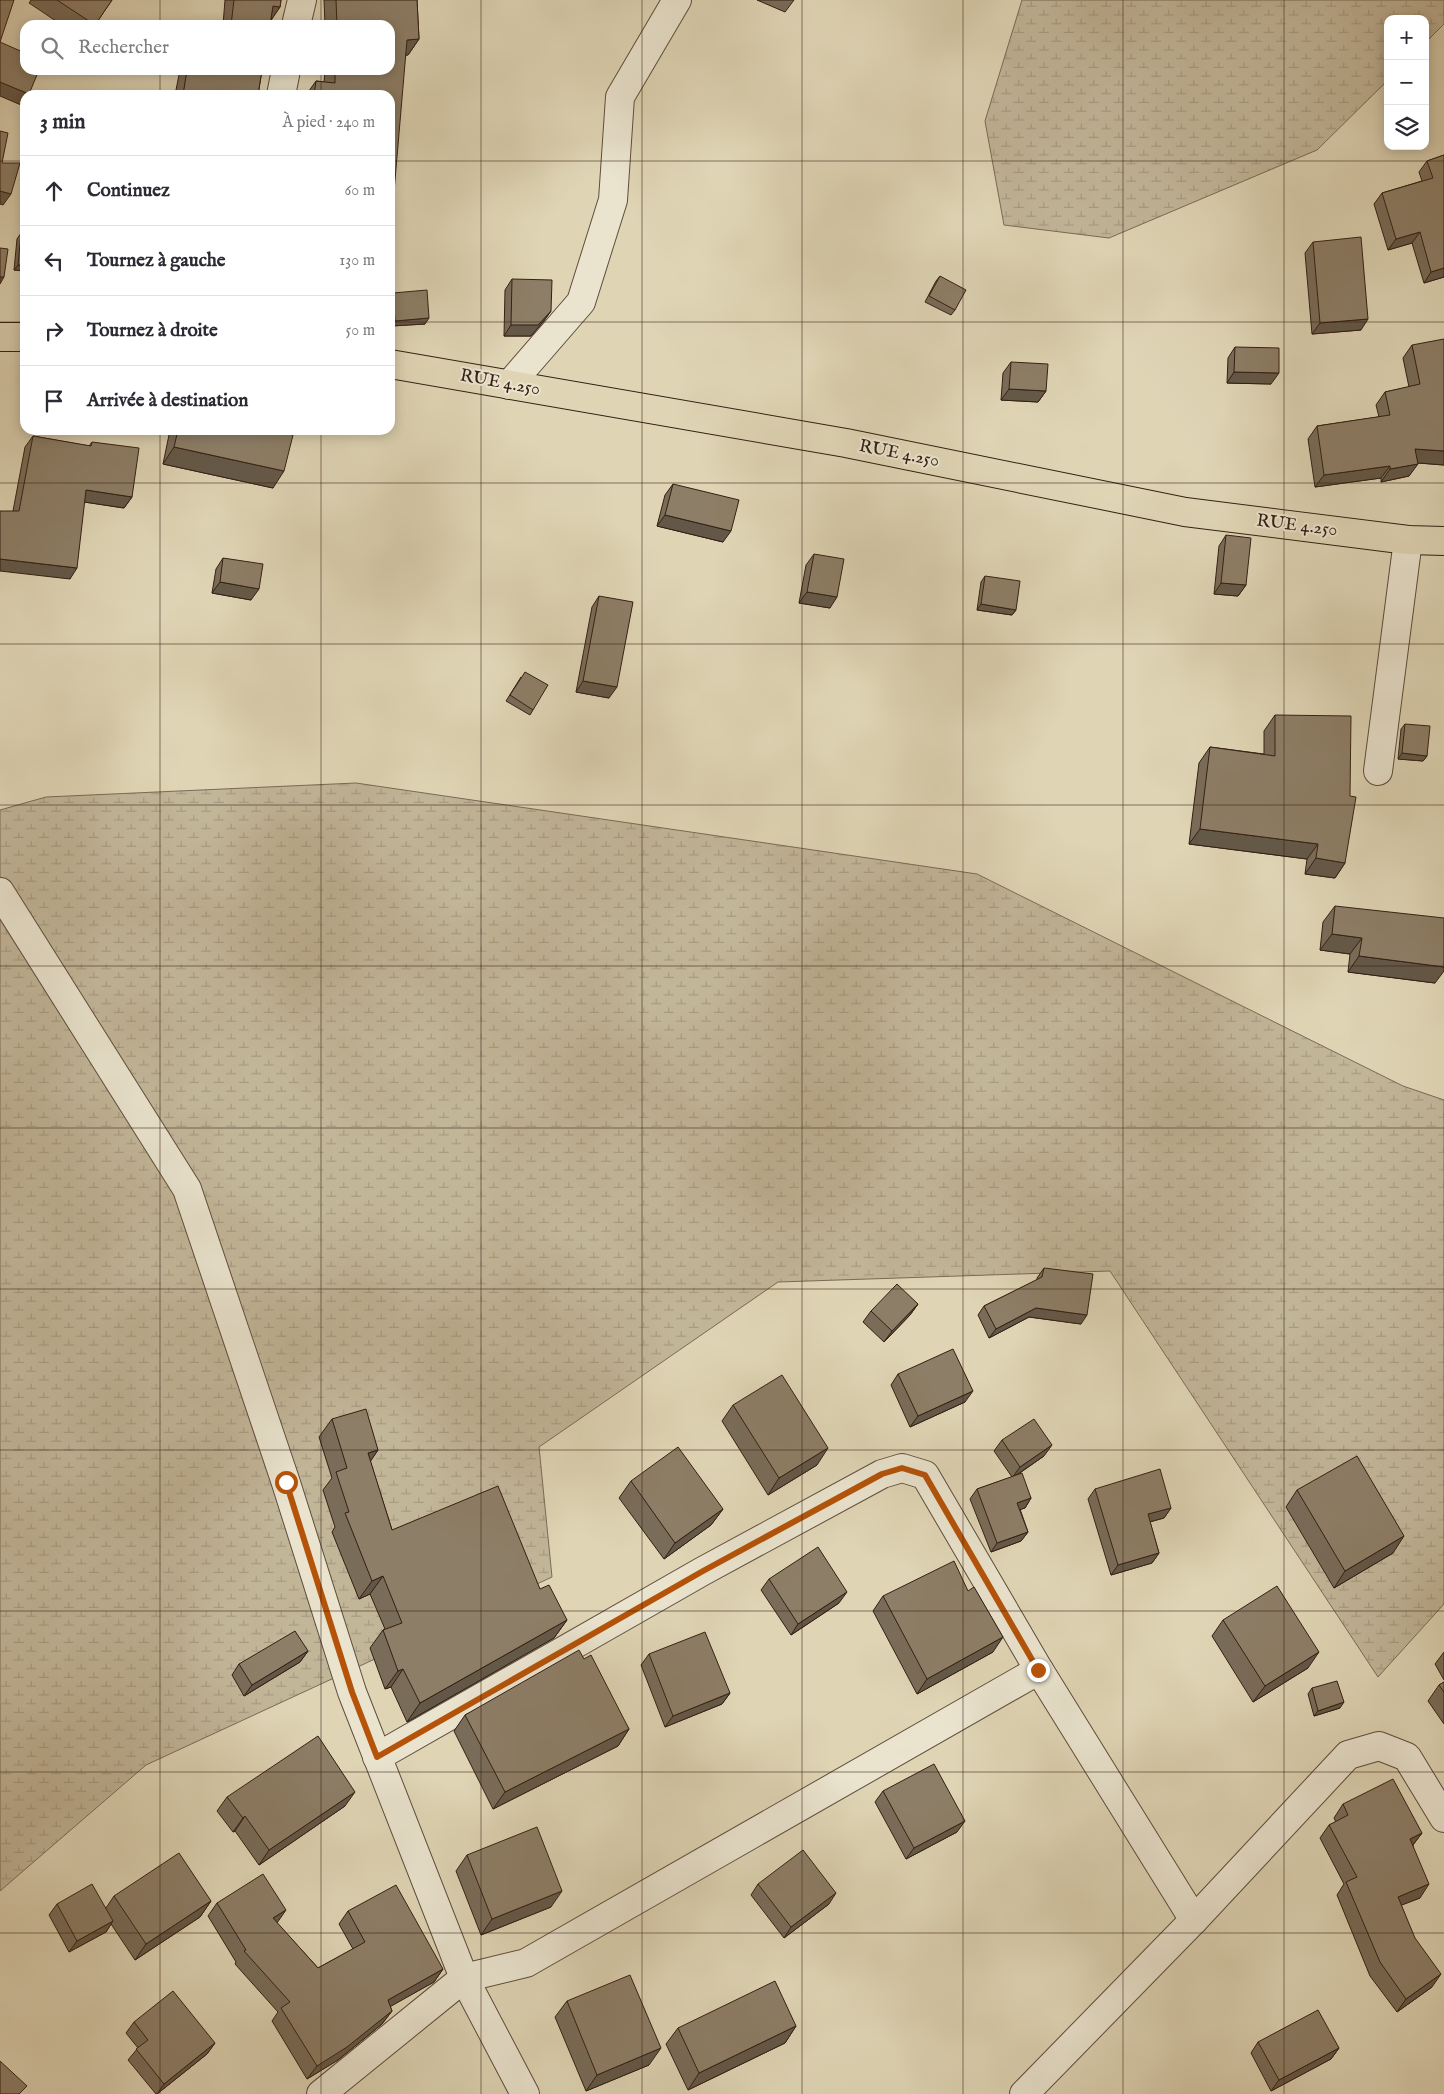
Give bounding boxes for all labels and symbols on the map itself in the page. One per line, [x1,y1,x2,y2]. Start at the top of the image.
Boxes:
street label: RUE 4.250 [458,365,542,401]
street label: RUE 4.250 [857,435,941,473]
street label: RUE 4.250 [1255,510,1339,542]
route start [275,1471,298,1494]
route end [1027,1659,1050,1682]

